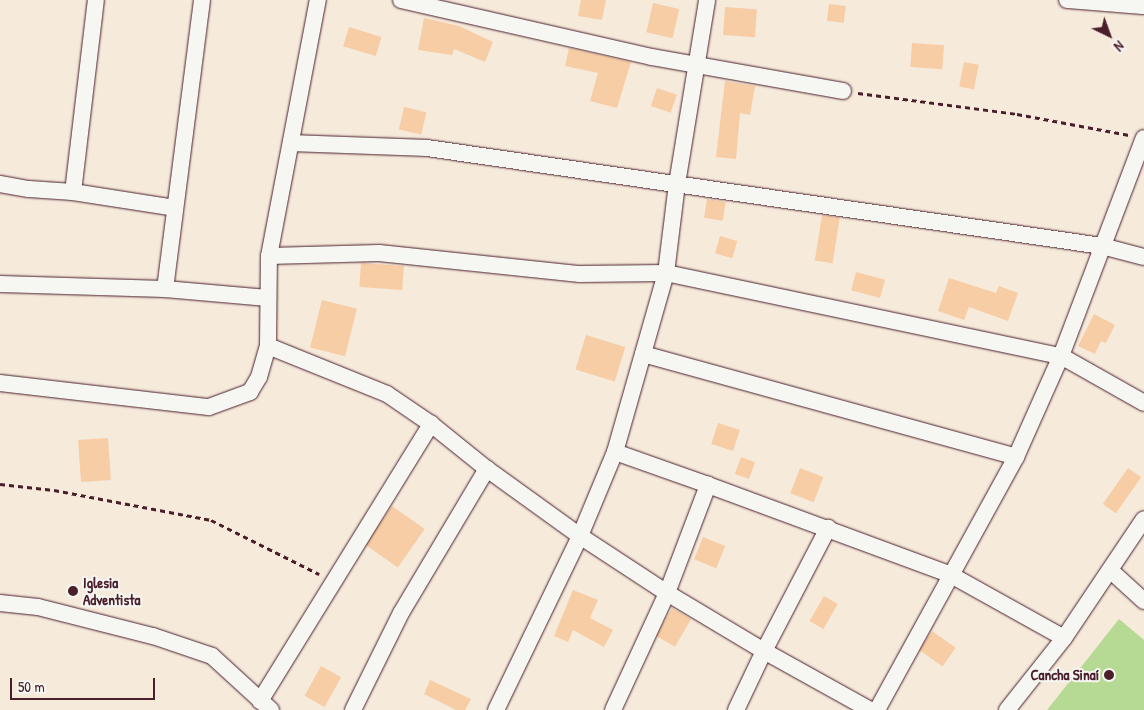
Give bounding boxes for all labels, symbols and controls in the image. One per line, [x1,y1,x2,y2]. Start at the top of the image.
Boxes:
north arrow [1084,10,1134,60]
text: N [1110,37,1129,56]
place label: Iglesia Adventista [83,573,140,608]
marker: Iglesia Adventista [67,585,79,597]
place label: Cancha Sinaí [1030,666,1099,684]
scale bar [12,668,158,700]
marker: Cancha Sinaí [1103,669,1115,681]
text: 50 m [18,676,45,697]

